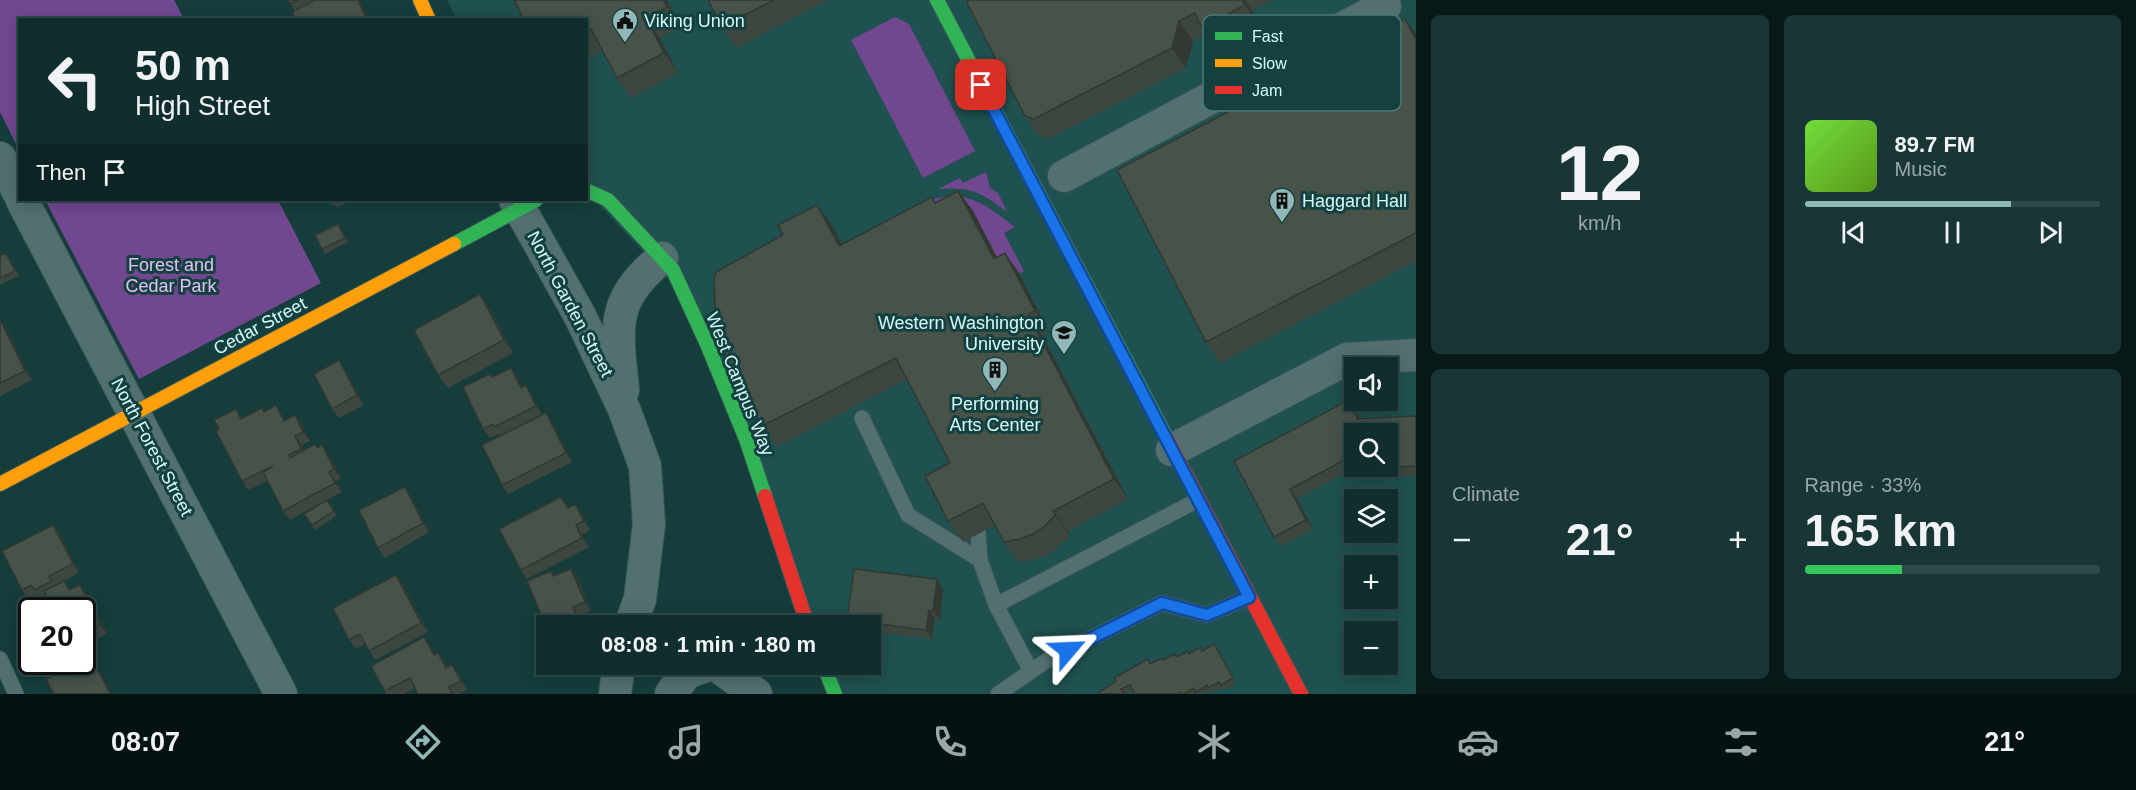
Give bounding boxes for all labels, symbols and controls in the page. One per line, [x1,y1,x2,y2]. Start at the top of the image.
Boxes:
public building icon: Viking Union [610,6,640,44]
place label: Viking Union [644,11,745,31]
legend [1203,15,1401,111]
text: Fast [1252,28,1284,45]
icon: left [36,42,114,120]
text: 50 m [135,42,231,89]
text: Slow [1252,55,1287,72]
pin [955,59,1006,110]
icon: arrive [964,68,997,101]
text: Jam [1252,82,1282,99]
text: High Street [135,91,270,121]
text: 12 [1556,129,1643,217]
text: 89.7 FM [1895,132,1975,157]
icon: arrive [98,156,131,189]
text: Music [1895,158,1947,180]
text: Then [36,160,86,185]
building icon: Haggard Hall [1267,186,1297,224]
place label: Haggard Hall [1302,191,1407,211]
text: km/h [1578,212,1621,234]
icon: previous [1837,216,1870,249]
icon: pause [1936,216,1969,249]
icon: next [2034,216,2067,249]
street label: North Garden Street [523,228,617,380]
park label: Forest and Cedar Park [125,255,218,296]
street label: Cedar Street [210,293,310,359]
street label: West Campus Way [702,309,778,459]
place label: Western Washington University [878,313,1044,354]
school or university icon: Western Washington University [1049,318,1079,356]
building icon: Performing Arts Center [980,355,1010,393]
map controls [1344,357,1398,675]
button: sound [1344,357,1398,411]
street label: North Forest Street [107,375,197,519]
place label: Performing Arts Center [949,394,1041,435]
button: search [1344,423,1398,477]
text: Range · 33% [1805,474,1921,496]
text: Climate [1452,483,1520,505]
button: layers [1344,489,1398,543]
text: 165 km [1805,505,1957,556]
text: 21° [1566,514,1634,565]
text: − [1452,521,1471,558]
text: + [1728,521,1748,558]
button: + [1344,555,1398,609]
speed limit sign: 20 [18,597,96,675]
position arrow [1036,618,1100,682]
button: − [1344,621,1398,675]
text: 08:08 · 1 min · 180 m [601,632,816,657]
icon: directions [402,721,444,763]
icon: music [665,721,707,763]
icon: phone [929,721,971,763]
icon: climate [1193,721,1235,763]
icon: car [1457,721,1499,763]
icon: filters [1720,721,1762,763]
text: 08:07 [111,727,180,757]
text: 21° [1984,727,2025,757]

